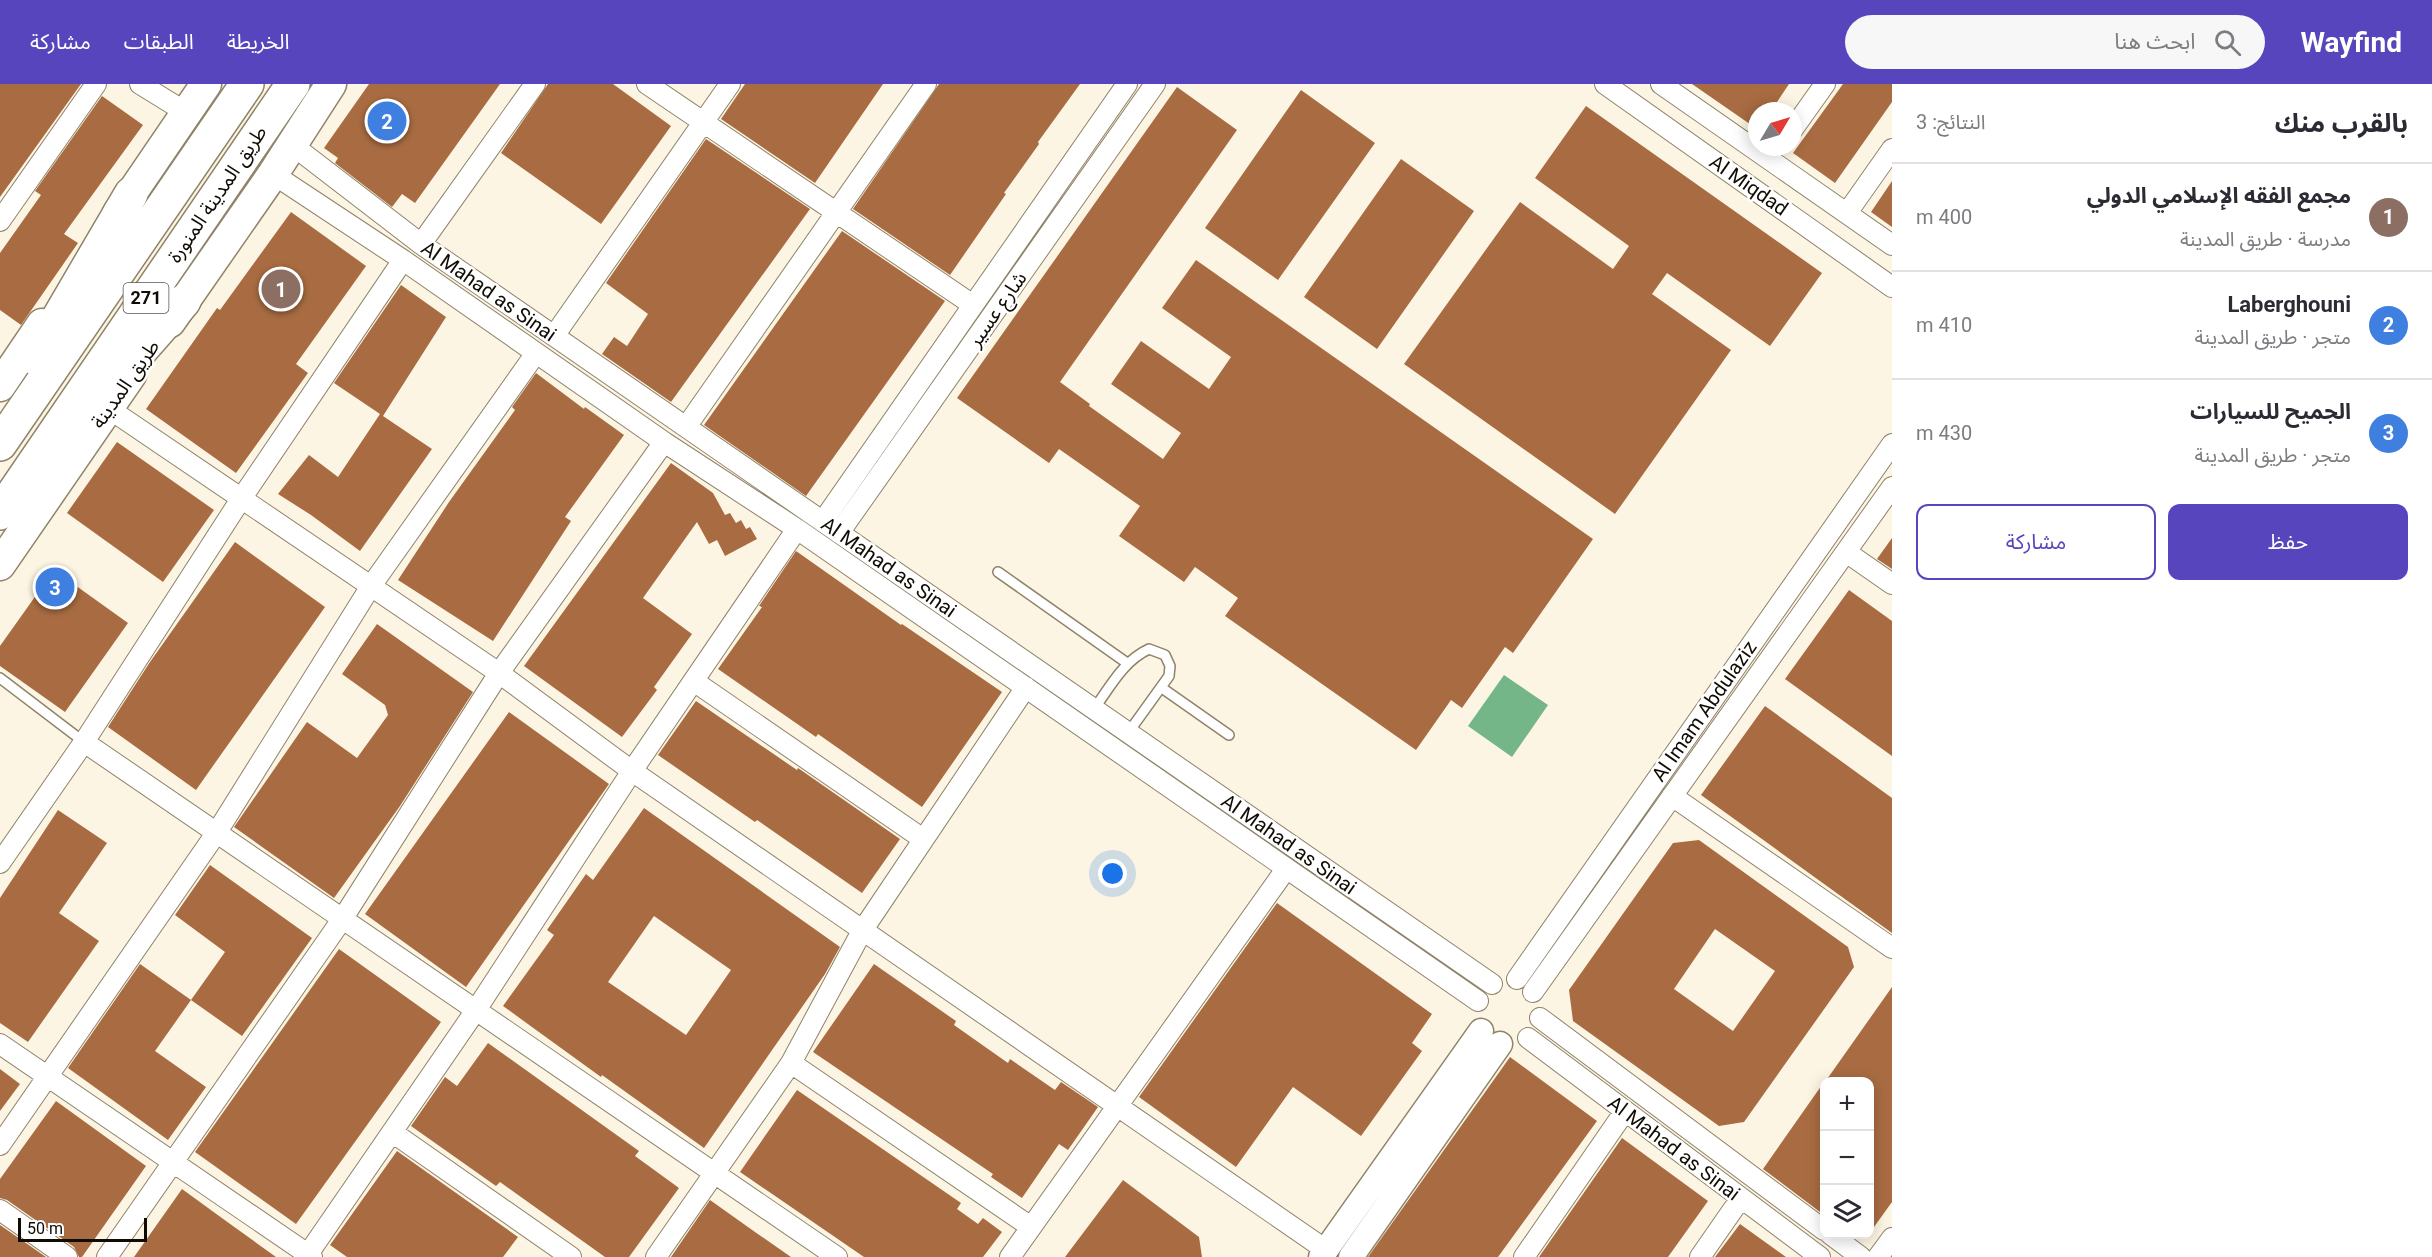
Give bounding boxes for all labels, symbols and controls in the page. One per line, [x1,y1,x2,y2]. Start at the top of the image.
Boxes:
search box [1845,15,2265,69]
icon: search [2211,26,2244,59]
text: Wayfind [2301,26,2402,59]
text: ابحث هنا [2114,29,2196,54]
text: مشاركة [30,30,91,54]
text: الطبقات [124,30,194,54]
text: الخريطة [227,30,290,54]
pin: 2 [368,99,406,144]
north arrow [1748,102,1802,156]
text: بالقرب منك [2275,108,2408,138]
text: النتائج: 3 [1916,110,1986,134]
street label: طريق المدينة المنورة [162,121,273,268]
street label: Al Miqdad [1705,149,1793,221]
text: مجمع الفقه الإسلامي الدولي [2087,183,2351,208]
text: 400 m [1916,205,1972,229]
text: 1 [2383,205,2394,229]
text: مدرسة · طريق المدينة [2180,227,2351,251]
street label: Al Mahad as Sinai [417,236,561,346]
pin: 1 [262,266,300,312]
street label: شارع عسير [962,267,1034,354]
road number: 271 [124,283,168,313]
text: Laberghouni [2227,292,2351,317]
text: 410 m [1916,313,1972,337]
text: 2 [2383,313,2394,337]
text: متجر · طريق المدينة [2195,325,2351,349]
street label: طريق المدينة [86,335,165,434]
text: الجميح للسيارات [2190,399,2351,424]
text: 430 m [1916,421,1972,445]
text: 3 [2383,421,2394,445]
text: متجر · طريق المدينة [2195,443,2351,467]
button: مشاركة [1916,504,2156,580]
button: حفظ [2168,504,2408,580]
street label: Al Mahad as Sinai [817,512,961,622]
pin: 3 [36,564,74,610]
street label: Al Imam Abdulaziz [1646,636,1762,786]
street label: Al Mahad as Sinai [1217,789,1361,899]
your location [1098,859,1127,888]
map controls [1820,1077,1874,1239]
button: + [1820,1077,1874,1131]
street label: Al Mahad as Sinai [1603,1091,1745,1205]
button: − [1820,1131,1874,1185]
button: layers [1820,1185,1874,1239]
scale bar [18,1215,147,1242]
text: 50 m [27,1219,63,1238]

